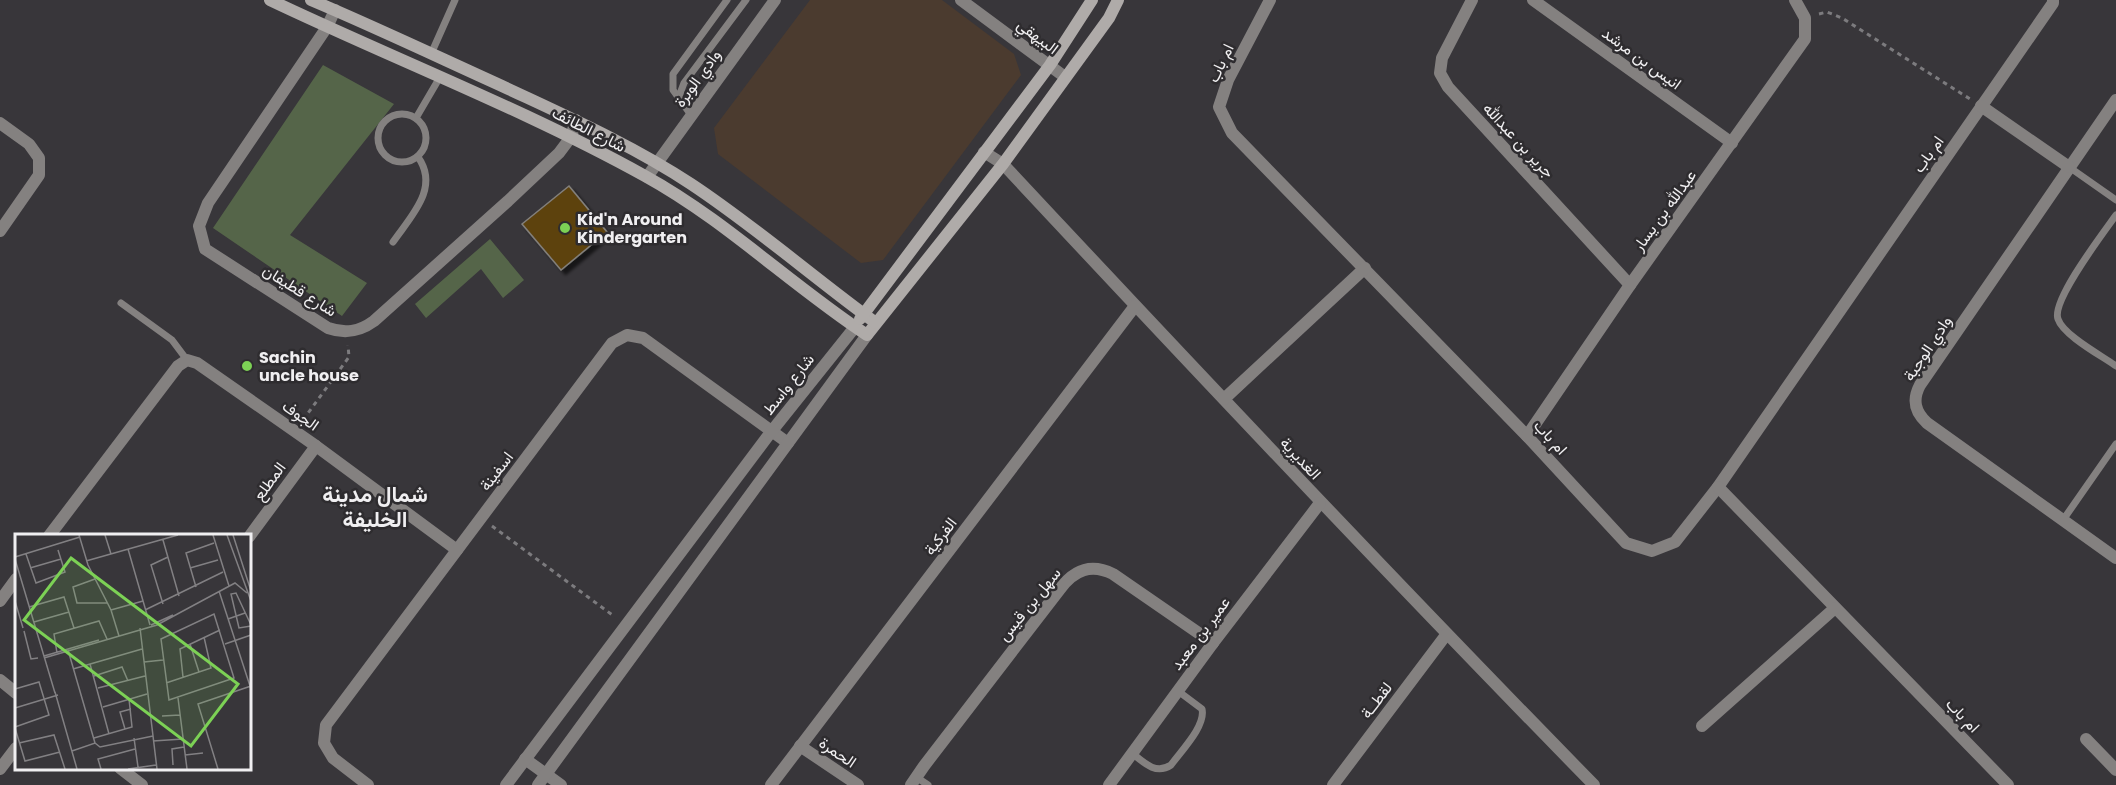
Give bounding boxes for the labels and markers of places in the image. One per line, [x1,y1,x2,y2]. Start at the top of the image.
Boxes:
place label: Kid'n Around Kindergarten [577,208,687,249]
marker: Kid'n Around Kindergarten [558,221,572,235]
place label: Sachin uncle house [259,346,359,387]
marker: Sachin uncle house [240,359,254,373]

